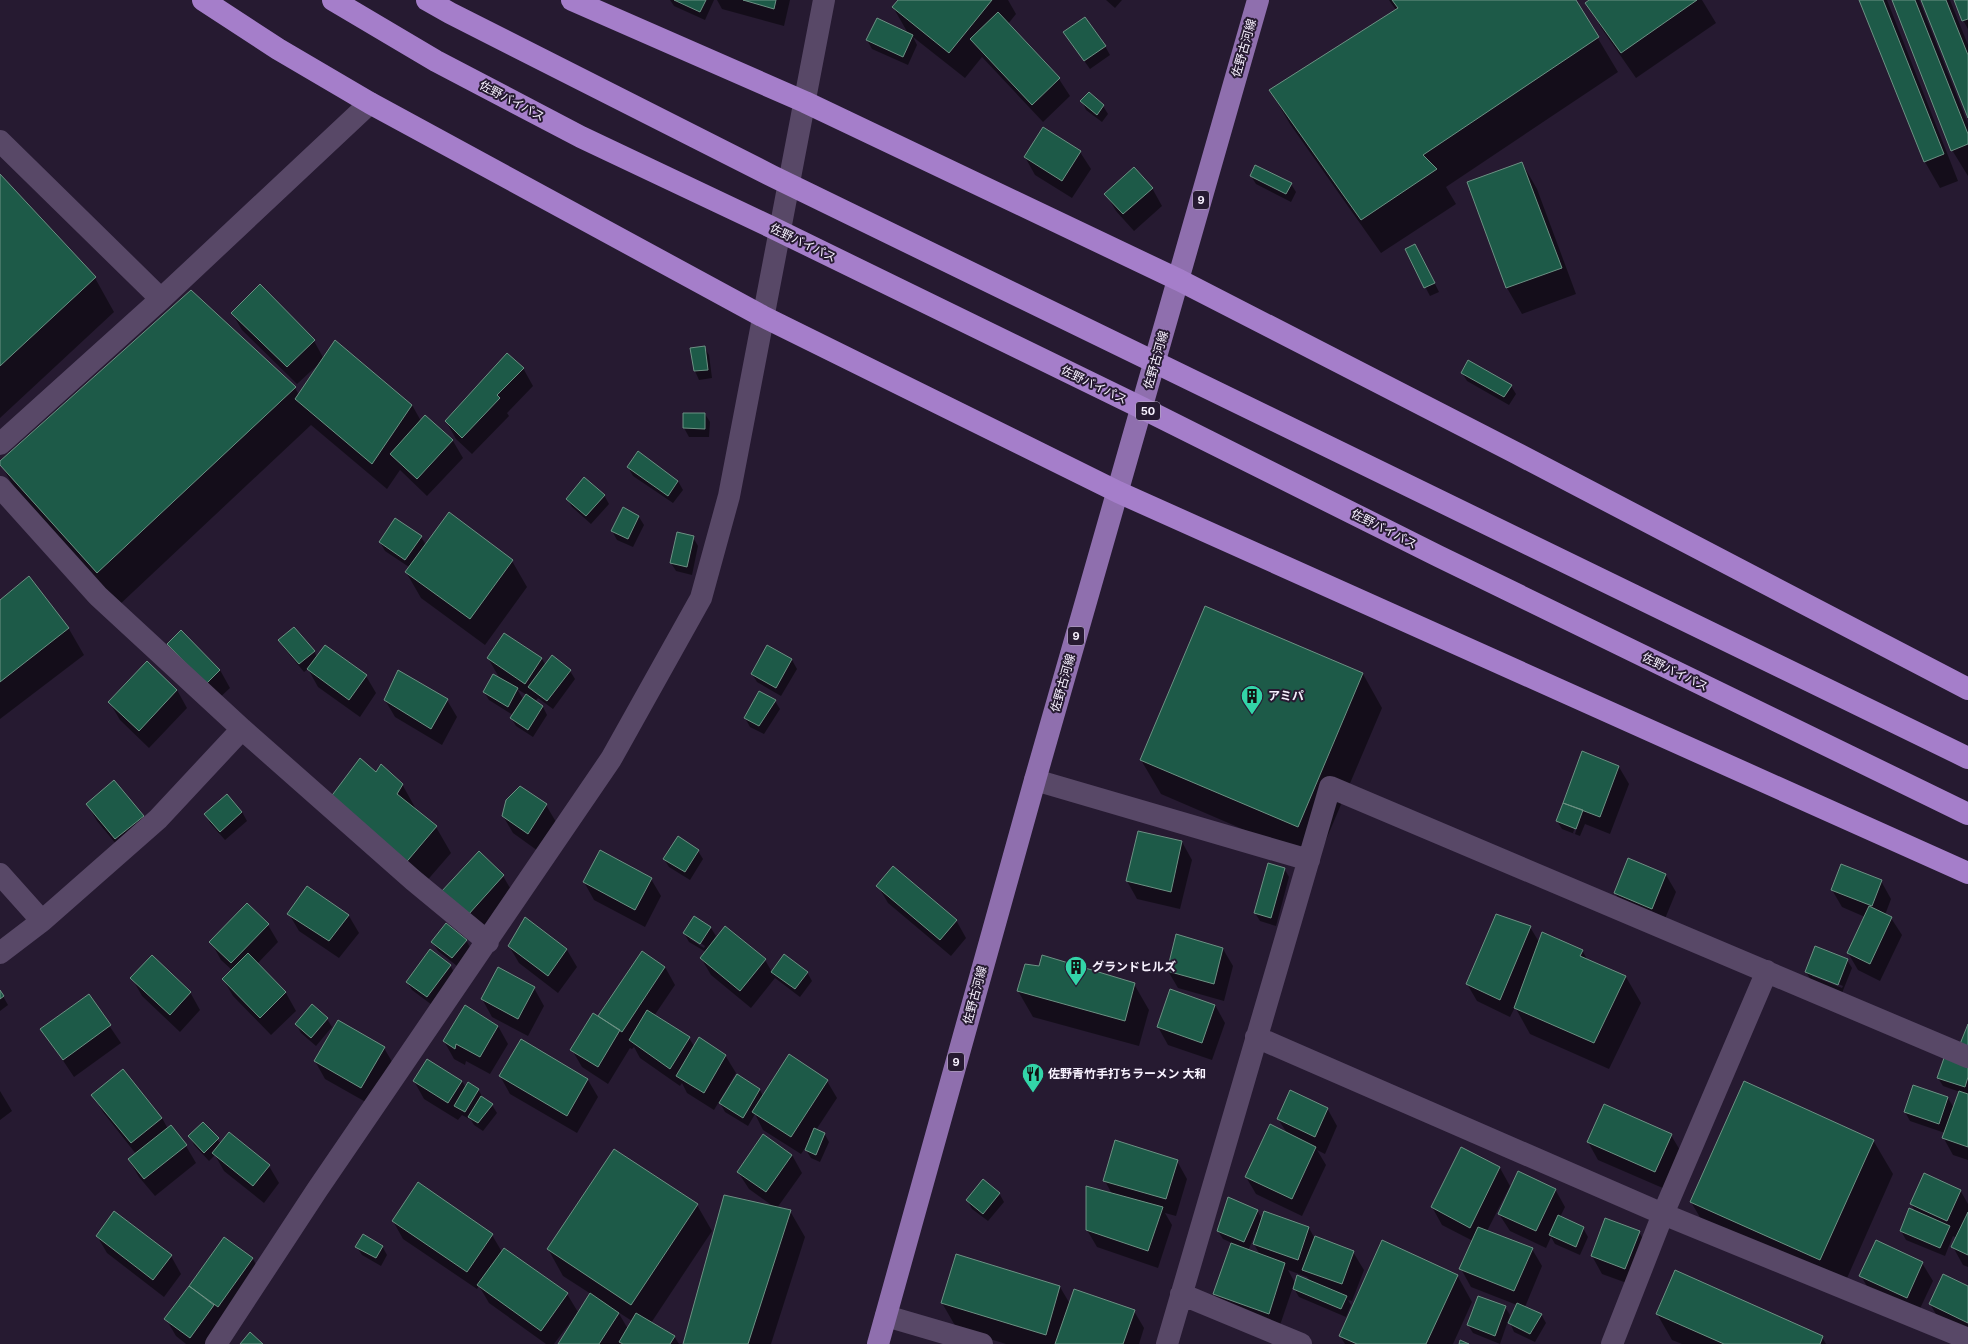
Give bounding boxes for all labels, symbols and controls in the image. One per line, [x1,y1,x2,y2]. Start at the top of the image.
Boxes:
street label: 佐野古河線 [1228,17,1259,79]
street label: 佐野バイパス [477,77,547,124]
road number: 9 [1193,191,1209,209]
street label: 佐野バイパス [768,220,839,265]
street label: 佐野古河線 [1140,329,1171,391]
street label: 佐野バイパス [1059,362,1130,407]
road number: 50 [1136,402,1160,420]
street label: 佐野バイパス [1349,506,1420,552]
road number: 9 [1068,627,1084,645]
street label: 佐野バイパス [1640,649,1711,694]
street label: 佐野古河線 [1047,652,1078,714]
building icon: アミパ [1239,683,1265,716]
place label: アミパ [1268,688,1304,703]
building icon: グランドヒルズ [1063,954,1089,987]
place label: グランドヒルズ [1092,959,1176,974]
street label: 佐野古河線 [960,964,990,1026]
road number: 9 [948,1053,964,1071]
restaurant icon: 佐野青竹手打ちラーメン 大和 [1020,1061,1046,1094]
place label: 佐野青竹手打ちラーメン 大和 [1048,1066,1206,1081]

